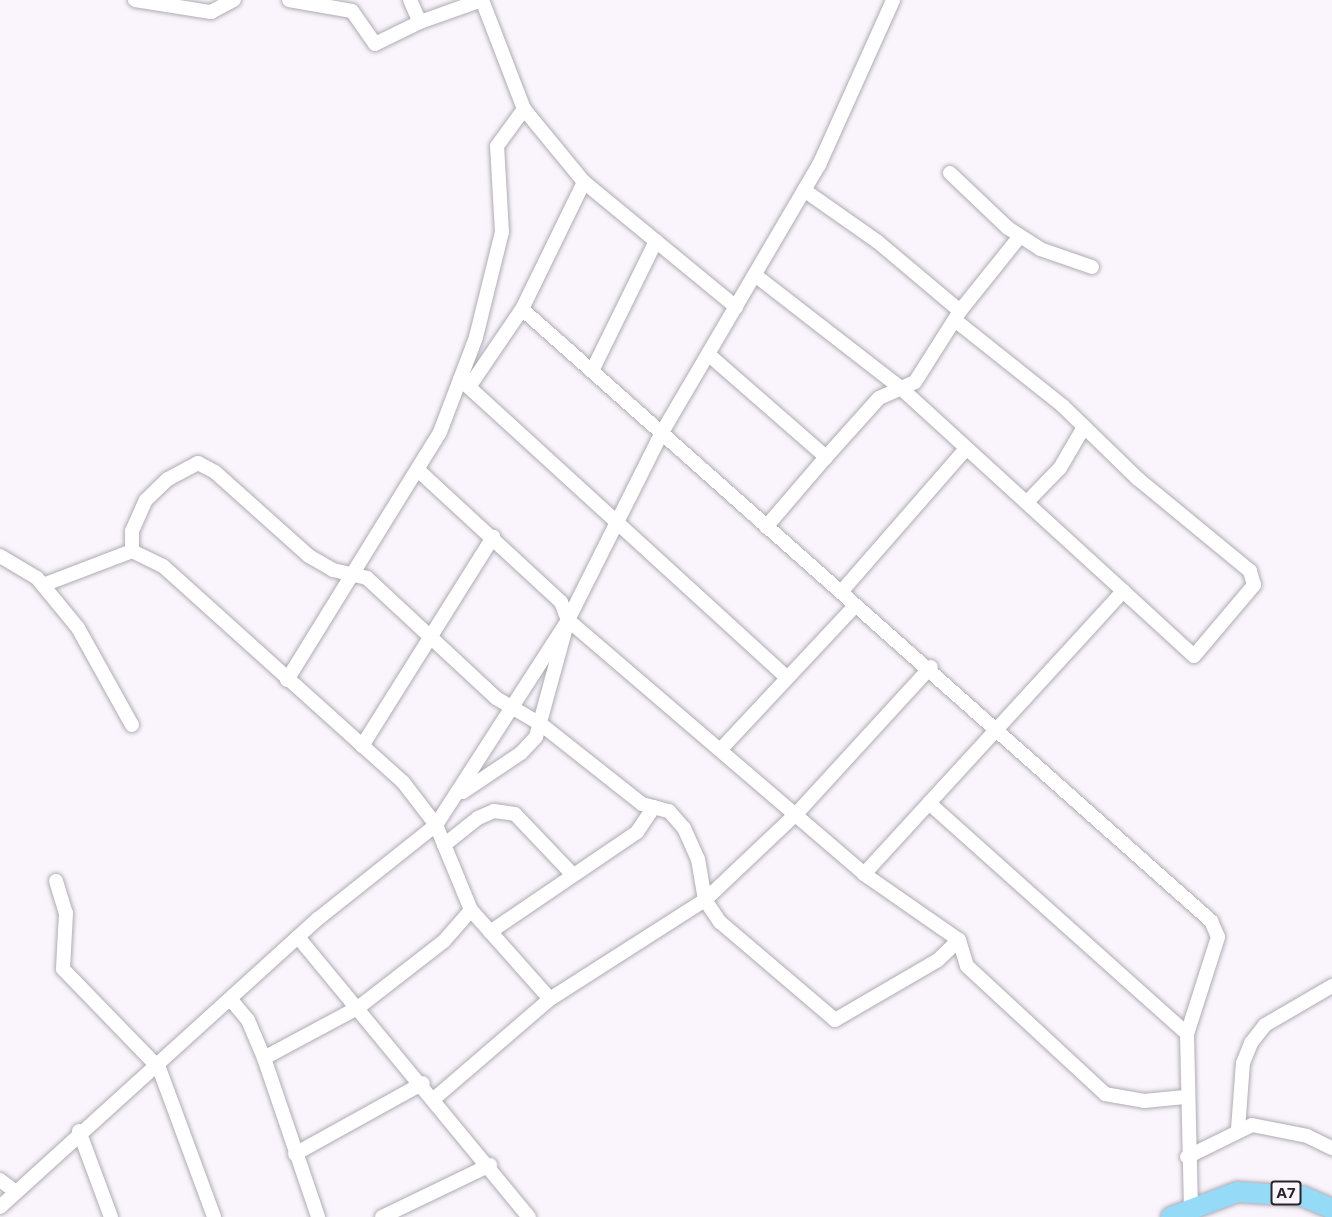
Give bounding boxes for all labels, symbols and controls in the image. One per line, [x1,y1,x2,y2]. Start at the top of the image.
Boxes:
road number: A7 [1270,1181,1302,1205]

